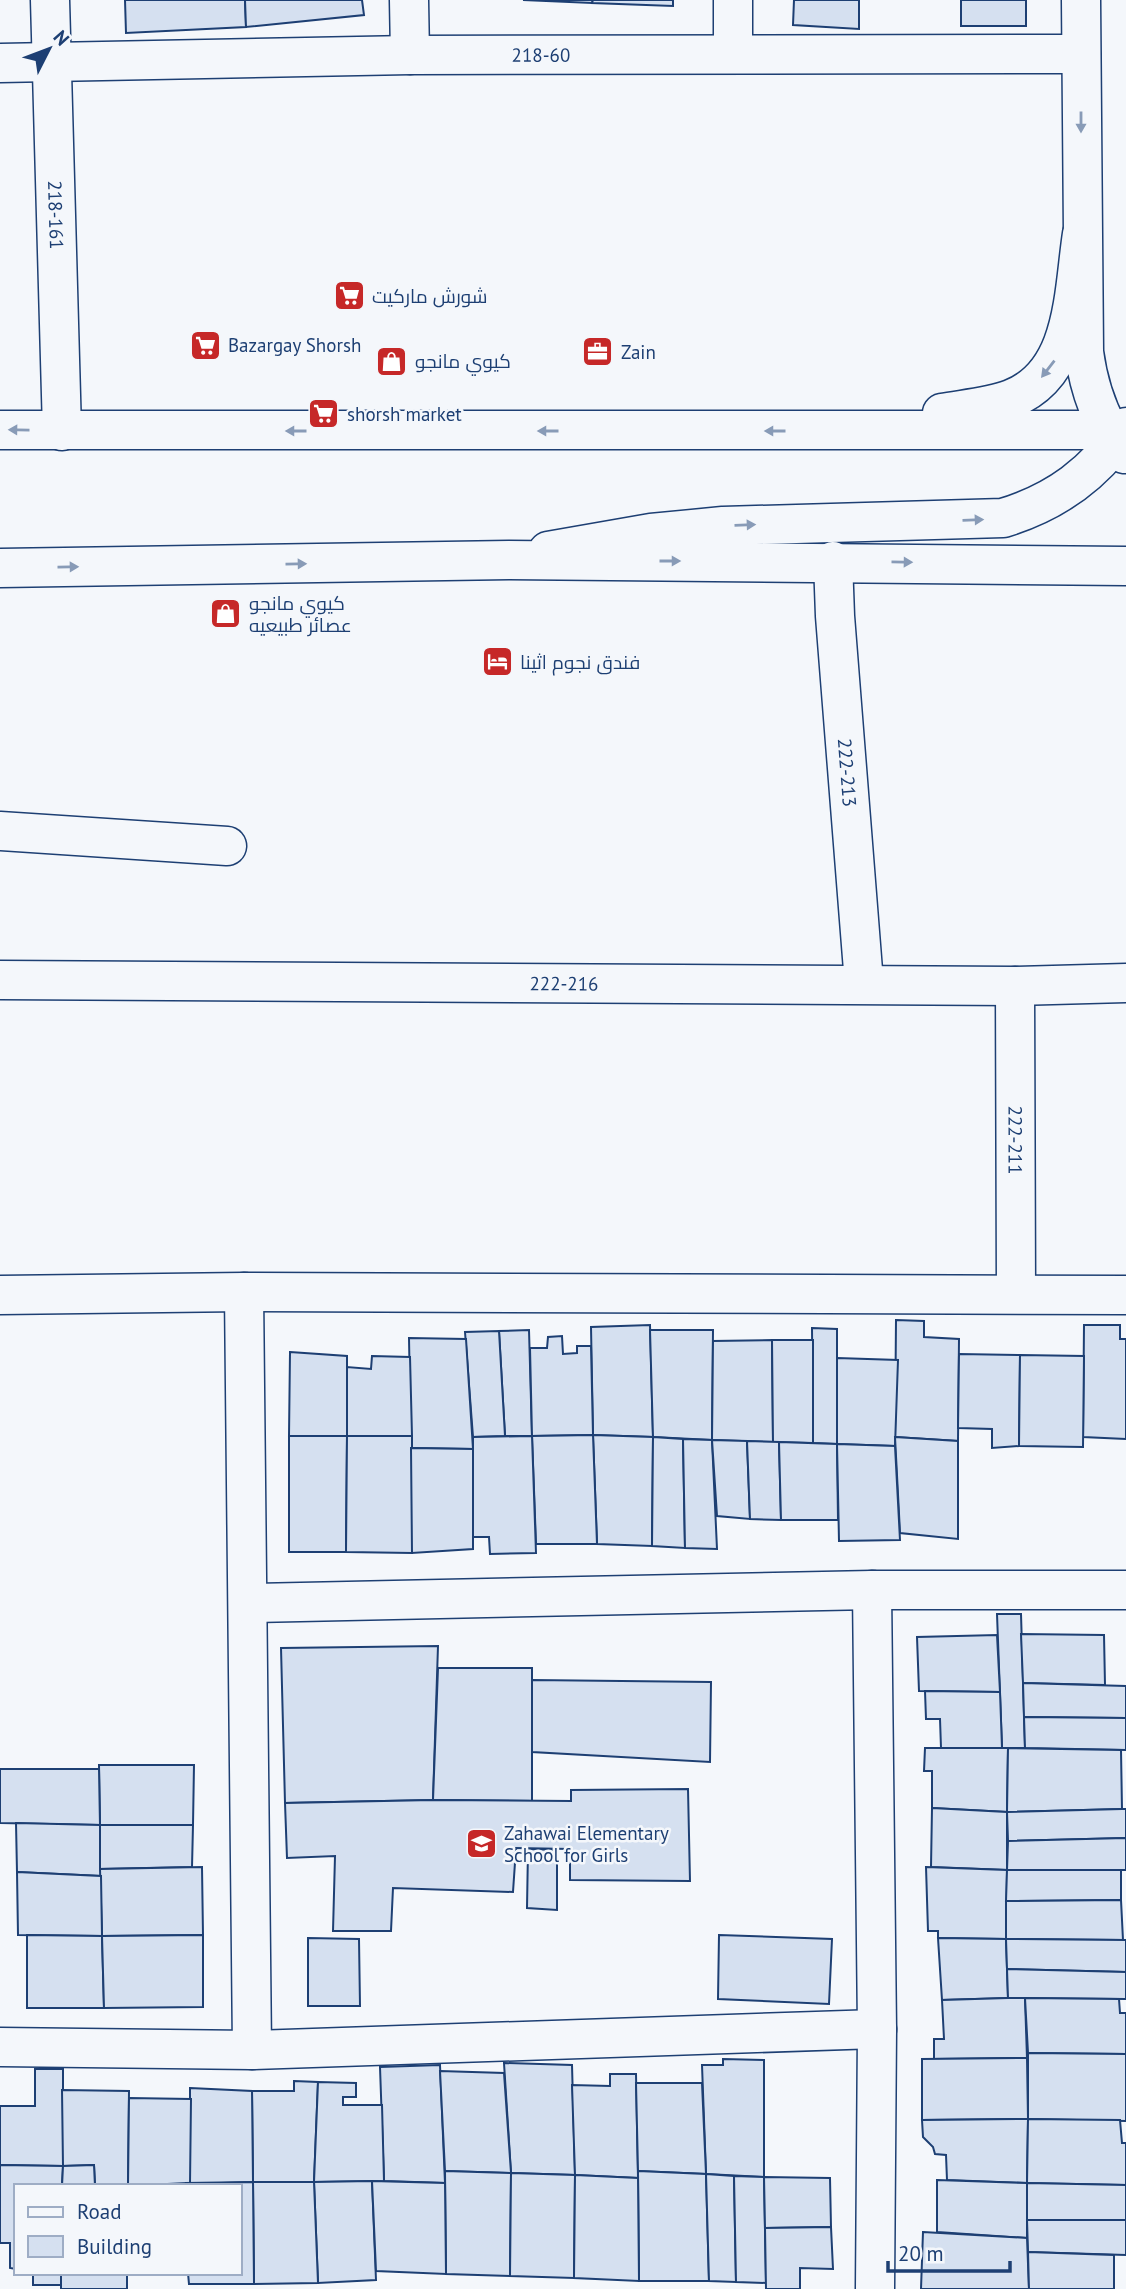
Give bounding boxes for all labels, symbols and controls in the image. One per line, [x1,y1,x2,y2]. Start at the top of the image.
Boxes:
north arrow [14,14,84,84]
text: N [49,25,75,50]
street label: 218-60 [512,43,570,67]
one-way arrow [1075,111,1087,133]
street label: 218-161 [43,180,69,250]
supermarket icon: شورش ماركيت [332,279,366,313]
place label: شورش ماركيت [372,284,488,308]
supermarket icon: Bazargay Shorsh [188,328,222,362]
place label: Bazargay Shorsh [228,333,361,357]
office icon: Zain [581,335,615,369]
place label: Zain [621,340,656,364]
shop icon: كيوي مانجو [375,344,409,378]
place label: كيوي مانجو [415,349,511,376]
one-way arrow [1041,360,1056,378]
supermarket icon: shorsh market [307,397,341,431]
place label: shorsh market [347,402,462,426]
one-way arrow [8,424,30,436]
one-way arrow [285,425,307,437]
one-way arrow [537,425,559,437]
one-way arrow [764,425,786,437]
one-way arrow [962,515,984,526]
one-way arrow [735,520,757,531]
one-way arrow [659,555,681,567]
one-way arrow [891,557,913,568]
one-way arrow [285,558,307,569]
one-way arrow [57,562,79,573]
place label: كيوي مانجو عصائر طبيعيه [249,591,352,637]
shop icon: كيوي مانجو عصائر طبيعيه [209,597,243,631]
hotel icon: فندق نجوم اثينا [480,645,514,679]
place label: فندق نجوم اثينا [520,650,640,676]
street label: 222-213 [833,737,862,808]
street label: 222-216 [529,971,599,996]
street label: 222-211 [1003,1105,1028,1175]
place label: Zahawai Elementary School for Girls [504,1821,669,1867]
school or university icon: Zahawai Elementary School for Girls [464,1827,498,1861]
legend [14,2184,242,2275]
text: Road [77,2198,121,2225]
scale bar [888,2230,1010,2274]
text: Building [77,2233,152,2260]
text: 20 m [898,2240,944,2267]

